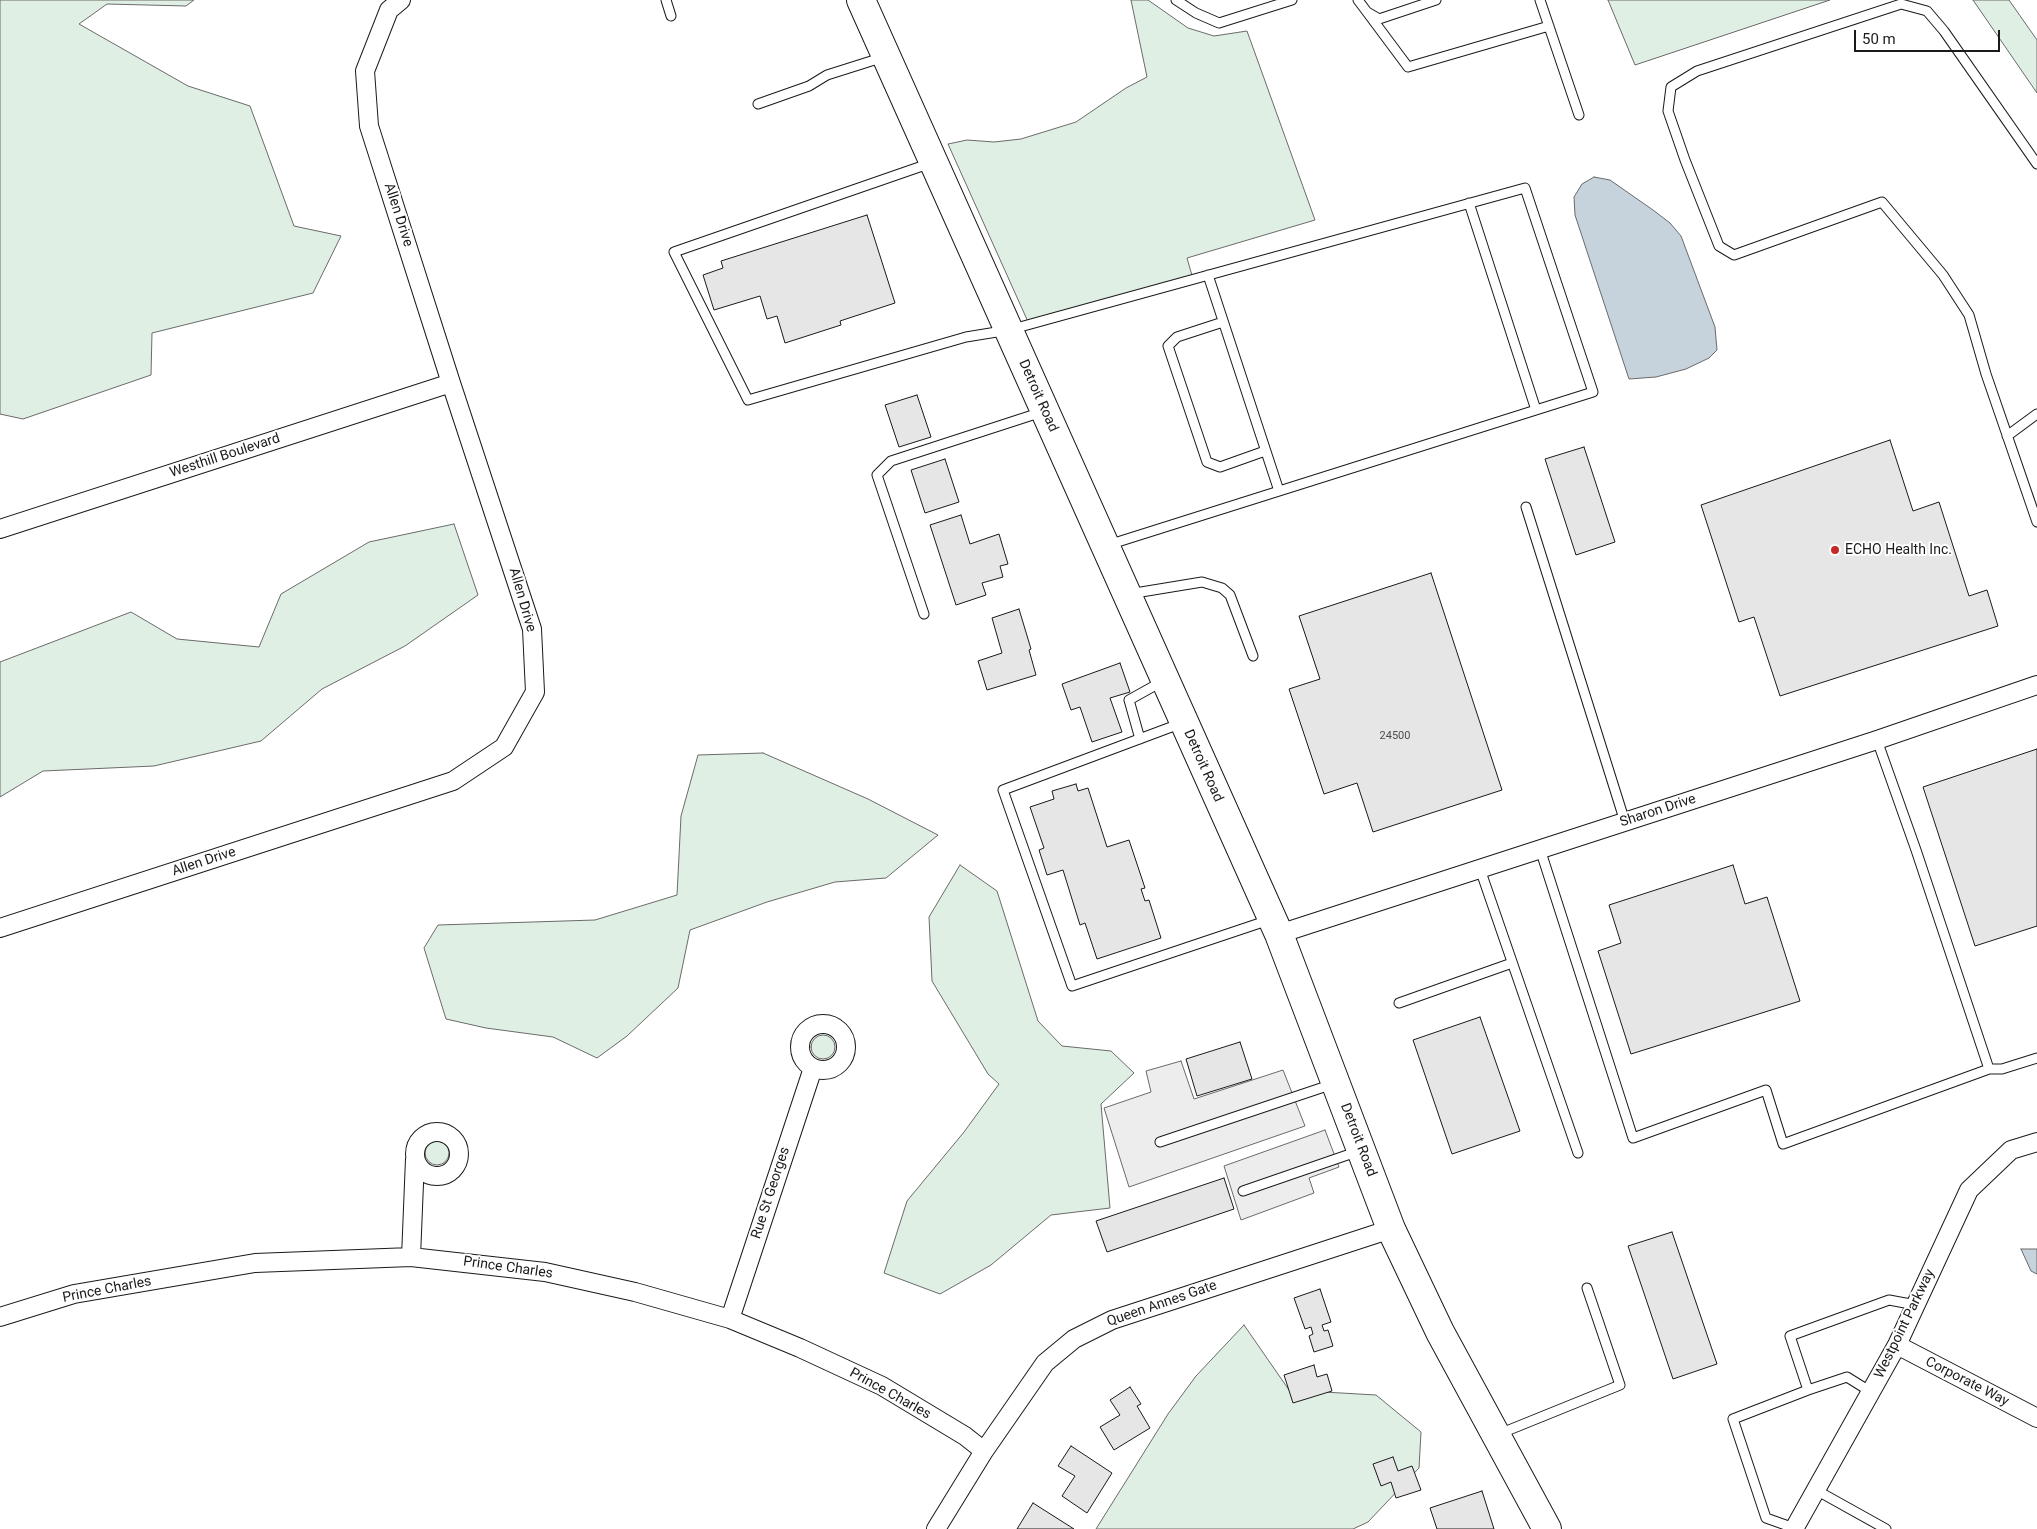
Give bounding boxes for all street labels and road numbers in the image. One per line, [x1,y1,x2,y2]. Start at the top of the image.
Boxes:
street label: Allen Drive [380,181,416,249]
street label: Detroit Road [1015,357,1061,435]
street label: Westhill Boulevard [168,430,282,482]
street label: Allen Drive [505,566,539,634]
street label: Detroit Road [1180,727,1226,805]
street label: Sharon Drive [1618,791,1698,831]
street label: Allen Drive [170,844,238,880]
street label: Detroit Road [1336,1101,1380,1179]
street label: Rue St Georges [748,1145,794,1241]
street label: Prince Charles [462,1253,554,1283]
street label: Westpoint Parkway [1871,1267,1939,1381]
street label: Prince Charles [61,1273,153,1307]
street label: Queen Annes Gate [1105,1277,1219,1331]
street label: Corporate Way [1922,1354,2012,1410]
street label: Prince Charles [846,1365,934,1423]

